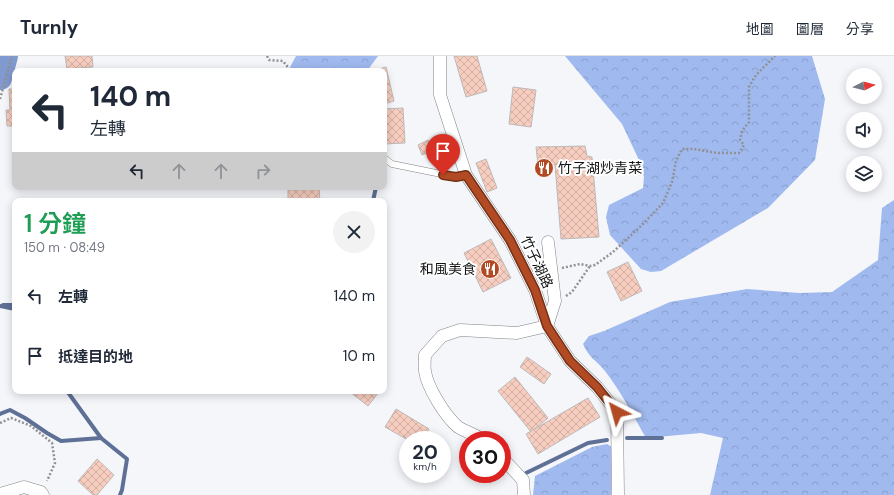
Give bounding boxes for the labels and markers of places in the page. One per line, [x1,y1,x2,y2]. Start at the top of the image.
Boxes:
pin [426,134,460,175]
restaurant icon: 竹子湖炒青菜 [533,157,555,179]
place label: 竹子湖炒青菜 [558,159,642,177]
restaurant icon: 和風美食 [479,258,501,280]
place label: 和風美食 [420,260,476,278]

